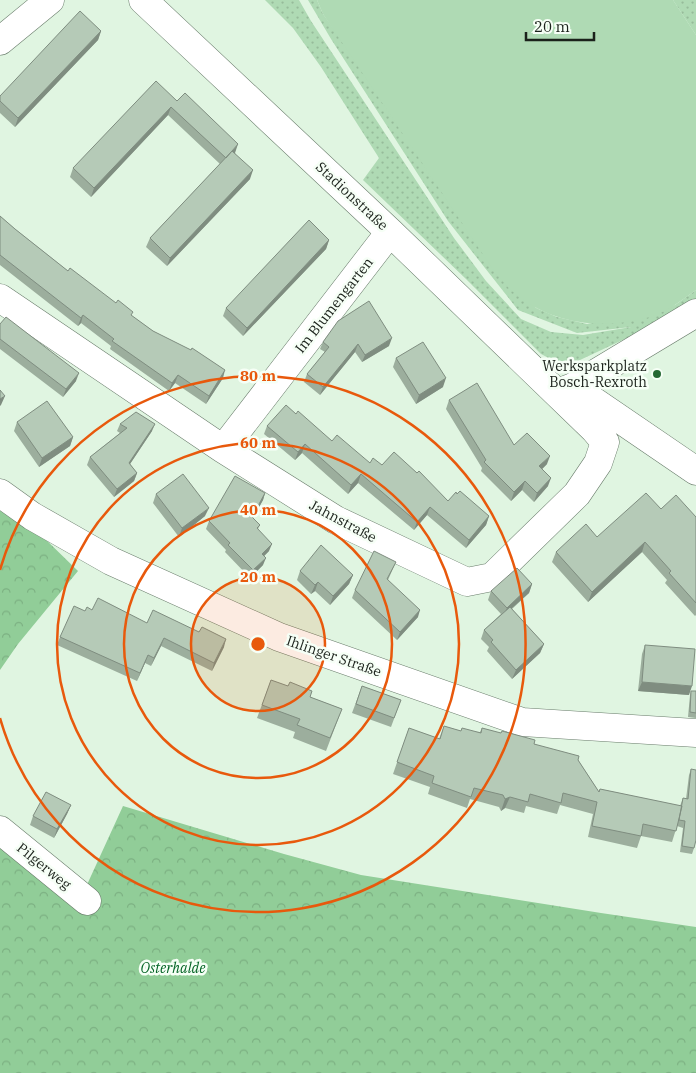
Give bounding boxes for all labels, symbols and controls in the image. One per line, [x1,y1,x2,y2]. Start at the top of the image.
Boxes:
scale bar [526,10,594,42]
text: 20 m [534,17,570,36]
street label: Stadionstraße [312,158,392,234]
street label: Im Blumengarten [291,254,377,356]
place label: Werksparkplatz Bosch-Rexroth [542,357,647,391]
text: 80 m [240,366,276,385]
marker: Werksparkplatz Bosch-Rexroth [651,368,663,380]
text: 60 m [240,433,276,452]
street label: Jahnstraße [306,496,380,546]
text: 40 m [240,500,276,519]
text: 20 m [240,567,276,586]
street label: Ihlinger Straße [284,631,384,681]
centre of rings [249,635,267,653]
street label: Pilgerweg [13,839,75,894]
park label: Osterhalde [141,959,206,977]

